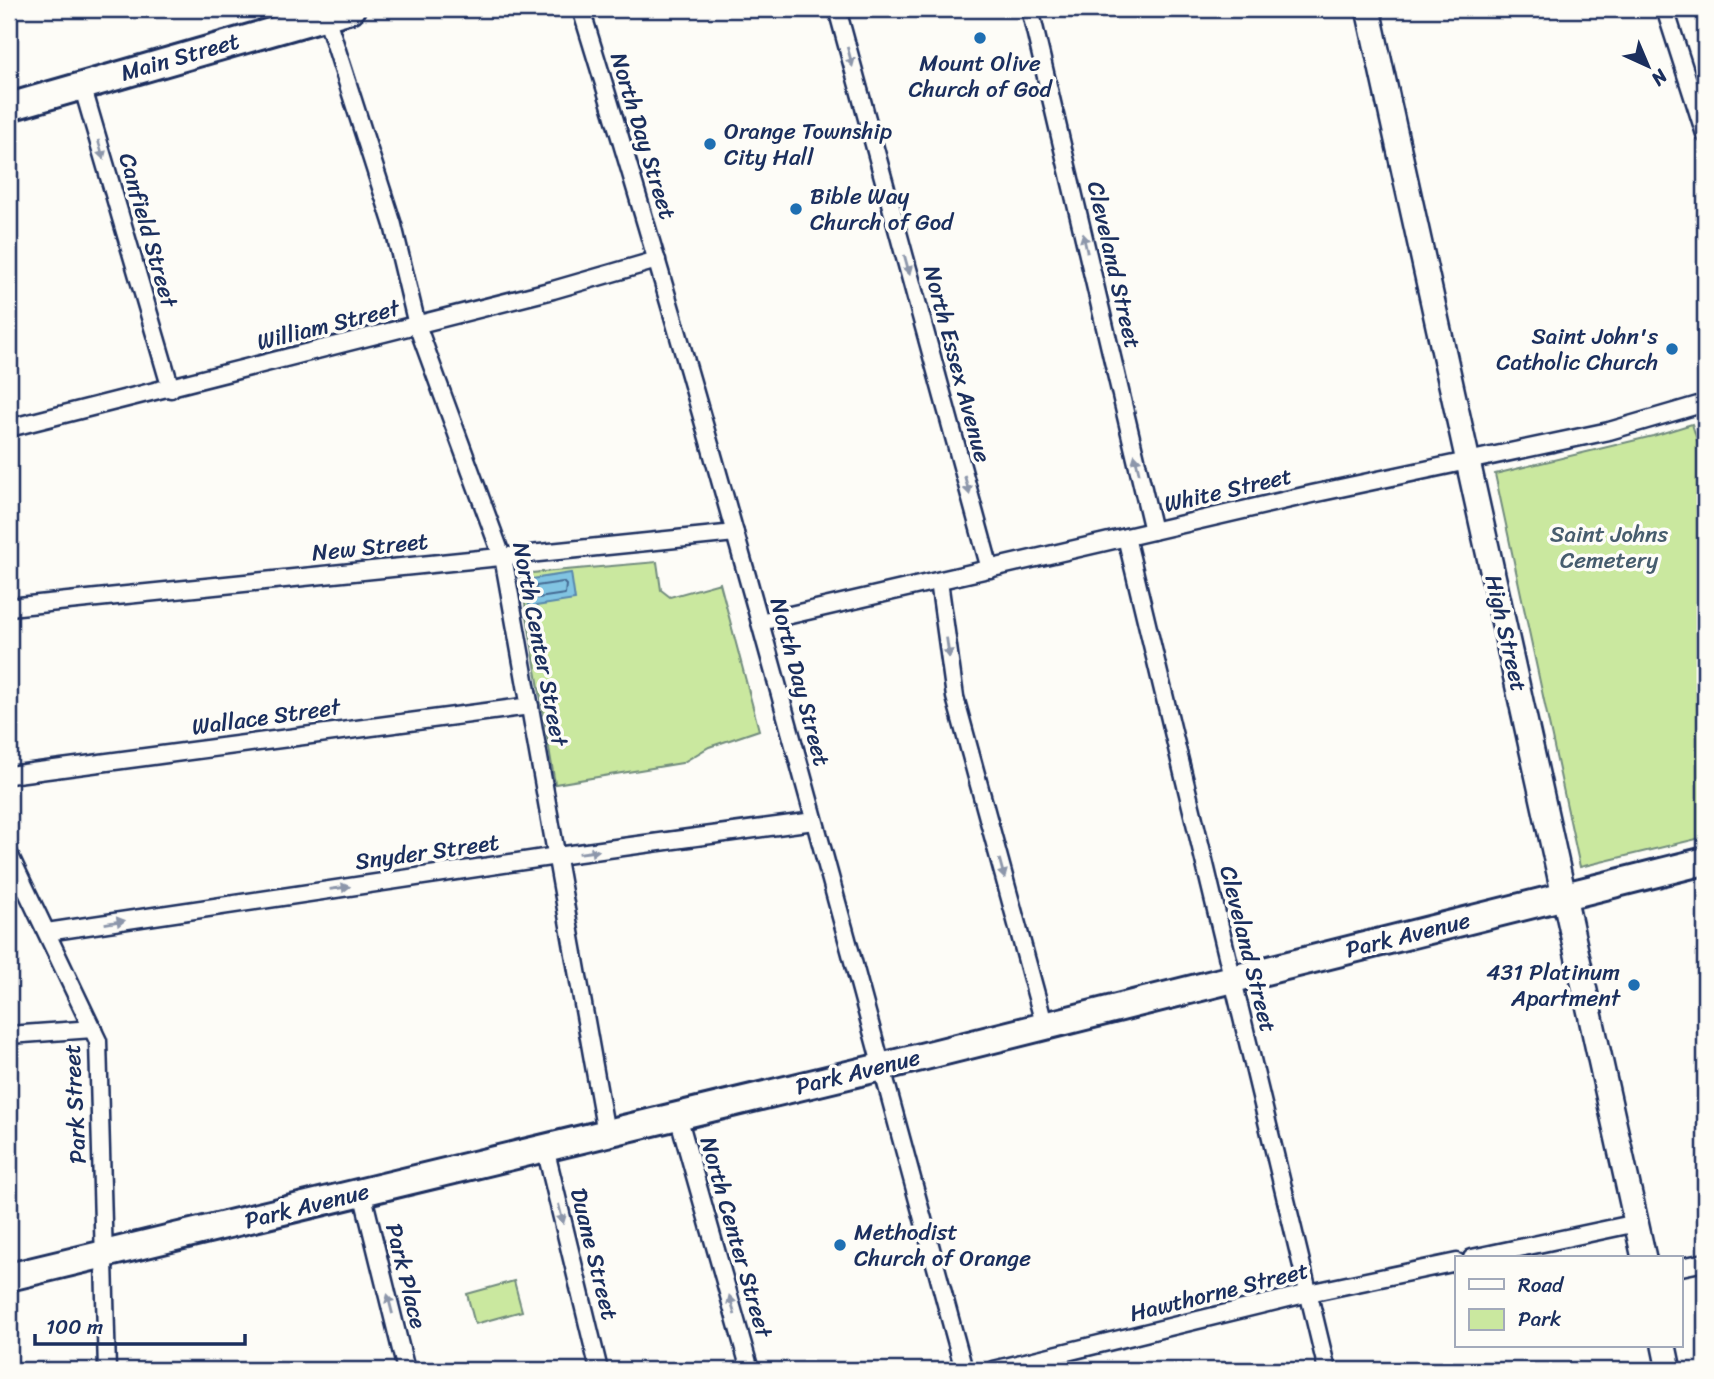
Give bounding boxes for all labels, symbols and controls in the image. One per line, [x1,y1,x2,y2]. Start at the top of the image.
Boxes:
street label: Main Street [116,20,244,94]
marker: Mount Olive Church of God [972,30,988,46]
north arrow [1612,32,1682,102]
place label: Mount Olive Church of God [908,43,1053,110]
one-way arrow [845,46,856,68]
street label: North Day Street [598,47,688,225]
text: N [1643,61,1676,95]
place label: Orange Township City Hall [724,111,892,178]
marker: Orange Township City Hall [702,136,718,152]
one-way arrow [97,140,107,161]
street label: Canfield Street [106,148,190,314]
place label: Bible Way Church of God [810,176,955,243]
street label: Cleveland Street [1075,177,1153,353]
marker: Bible Way Church of God [788,201,804,217]
one-way arrow [1079,232,1090,254]
one-way arrow [902,255,912,276]
street label: North Essex Avenue [911,261,1003,467]
street label: William Street [252,287,405,363]
place label: Saint John's Catholic Church [1496,316,1658,383]
marker: Saint John's Catholic Church [1664,341,1680,357]
one-way arrow [1132,453,1143,475]
street label: White Street [1160,455,1296,525]
one-way arrow [962,474,973,496]
park label: Saint Johns Cemetery [1550,514,1668,581]
street label: New Street [310,521,430,573]
street label: North Center Street [500,538,580,751]
street label: High Street [1473,570,1539,696]
street label: North Day Street [758,593,842,771]
one-way arrow [943,638,954,660]
street label: Wallace Street [189,686,344,748]
street label: Snyder Street [352,822,502,882]
one-way arrow [578,846,600,857]
one-way arrow [997,858,1008,880]
street label: Cleveland Street [1207,861,1289,1037]
one-way arrow [329,883,351,894]
street label: Park Avenue [1341,900,1475,970]
one-way arrow [104,916,126,927]
place label: 431 Platinum Apartment [1486,952,1622,1019]
marker: 431 Platinum Apartment [1626,977,1642,993]
street label: Park Avenue [791,1037,925,1107]
street label: Park Street [51,1043,99,1165]
street label: North Center Street [688,1132,785,1344]
street label: Park Avenue [240,1171,374,1241]
street label: Duane Street [558,1184,630,1324]
one-way arrow [556,1204,567,1226]
place label: Methodist Church of Orange [854,1212,1031,1279]
street label: Park Place [373,1219,439,1333]
marker: Methodist Church of Orange [832,1237,848,1253]
street label: Hawthorne Street [1125,1250,1313,1334]
legend [1455,1256,1682,1348]
text: Road [1518,1266,1565,1304]
one-way arrow [384,1293,395,1315]
one-way arrow [726,1294,736,1315]
text: Park [1518,1300,1561,1338]
scale bar [35,1302,245,1346]
text: 100 m [46,1308,103,1346]

